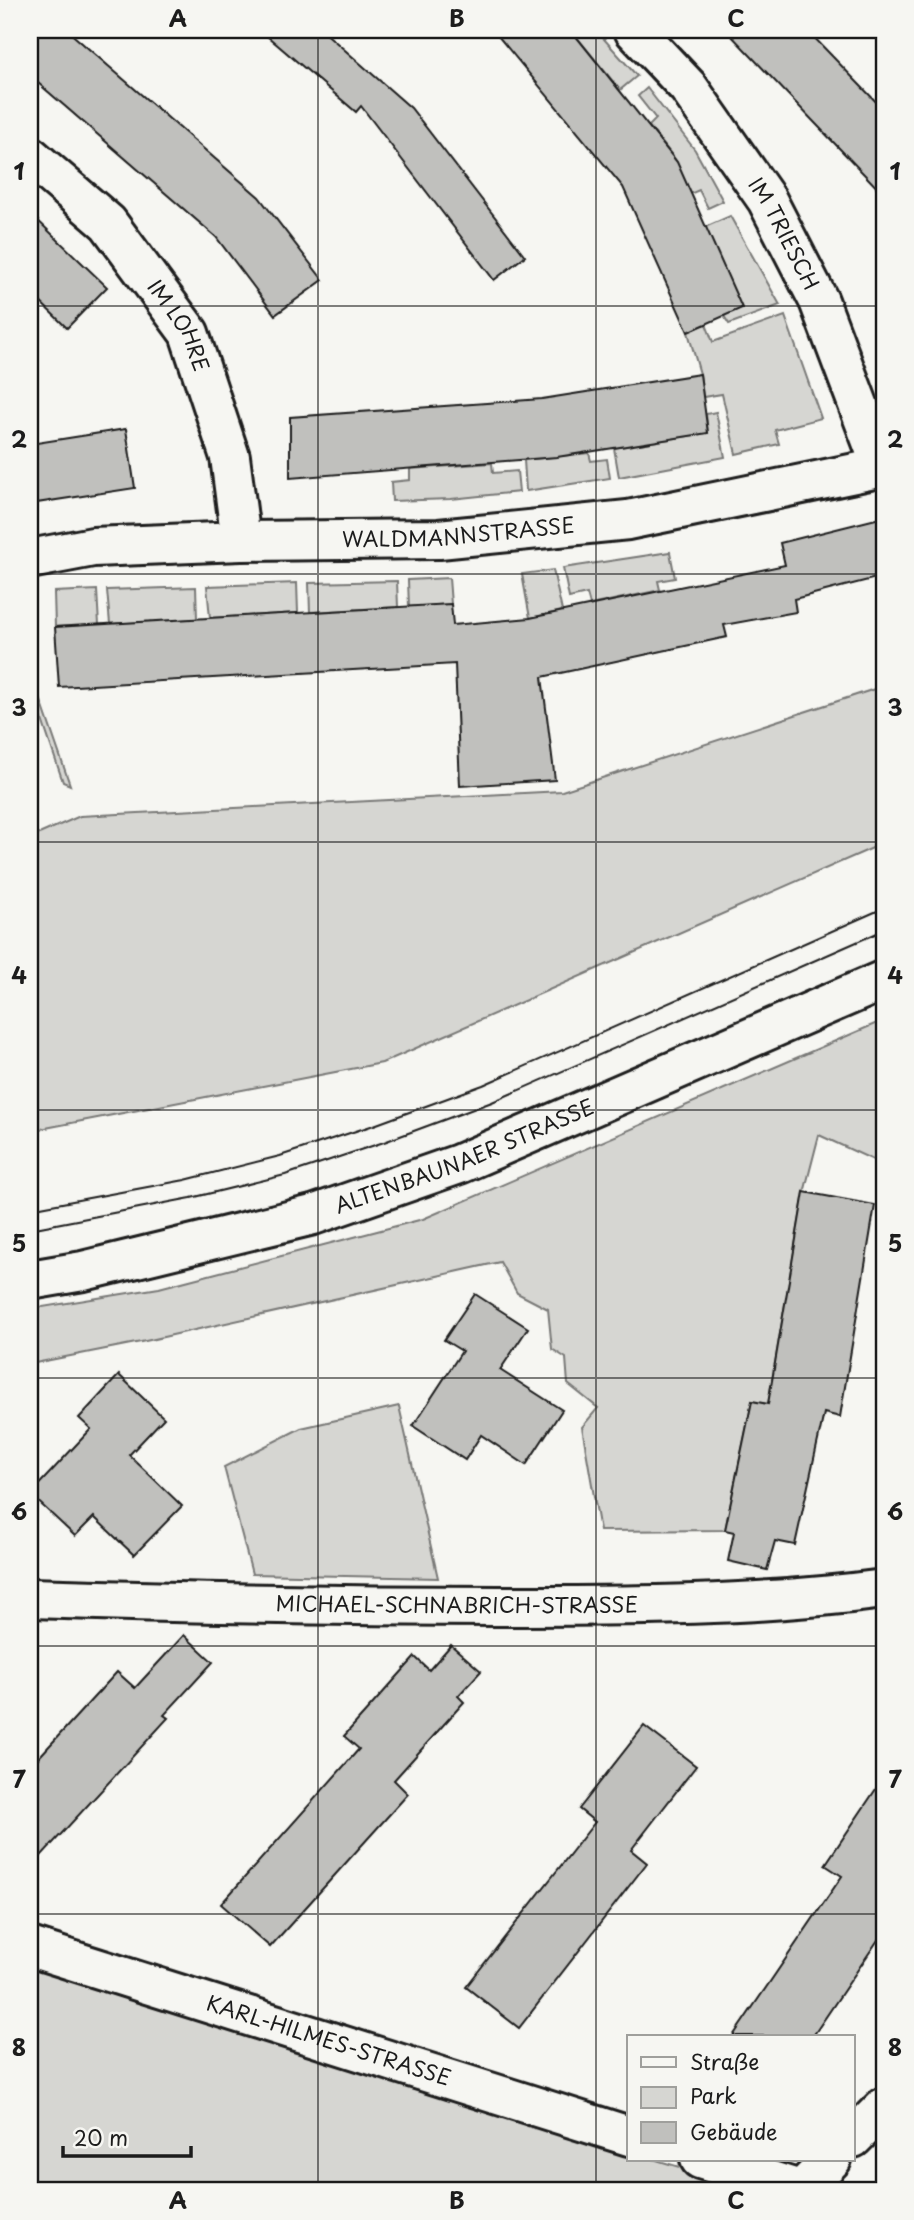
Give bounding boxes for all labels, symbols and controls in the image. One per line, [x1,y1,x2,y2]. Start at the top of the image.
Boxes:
text: A [169,0,187,35]
text: B [449,0,465,35]
text: C [727,0,745,35]
text: 1 [14,153,25,188]
text: 1 [890,153,901,188]
street label: IM TRIESCH [742,170,829,295]
street label: IM LOHRE [141,272,219,375]
text: 2 [11,421,27,456]
text: 2 [887,421,903,456]
street label: WALDMANNSTRASSE [342,507,576,554]
text: 3 [11,689,27,724]
text: 3 [887,689,903,724]
text: 4 [11,957,27,992]
text: 4 [887,957,903,992]
street label: ALTENBAUNAER STRASSE [330,1089,599,1220]
text: 5 [12,1225,26,1260]
text: 5 [888,1225,902,1260]
text: 6 [11,1493,27,1528]
text: 6 [887,1493,903,1528]
street label: MICHAEL-SCHNABRICH-STRASSE [275,1586,638,1620]
text: 7 [12,1761,26,1796]
text: 7 [888,1761,902,1796]
street label: KARL-HILMES-STRASSE [203,1986,455,2093]
text: 8 [12,2029,26,2064]
text: 8 [888,2029,902,2064]
legend [627,2035,855,2160]
text: Straße [690,2045,759,2077]
text: Park [690,2079,737,2111]
scale bar [63,2115,191,2159]
text: Gebäude [690,2115,777,2147]
text: 20 m [74,2121,128,2153]
text: A [169,2182,187,2217]
text: B [449,2182,465,2217]
text: C [727,2182,745,2217]

